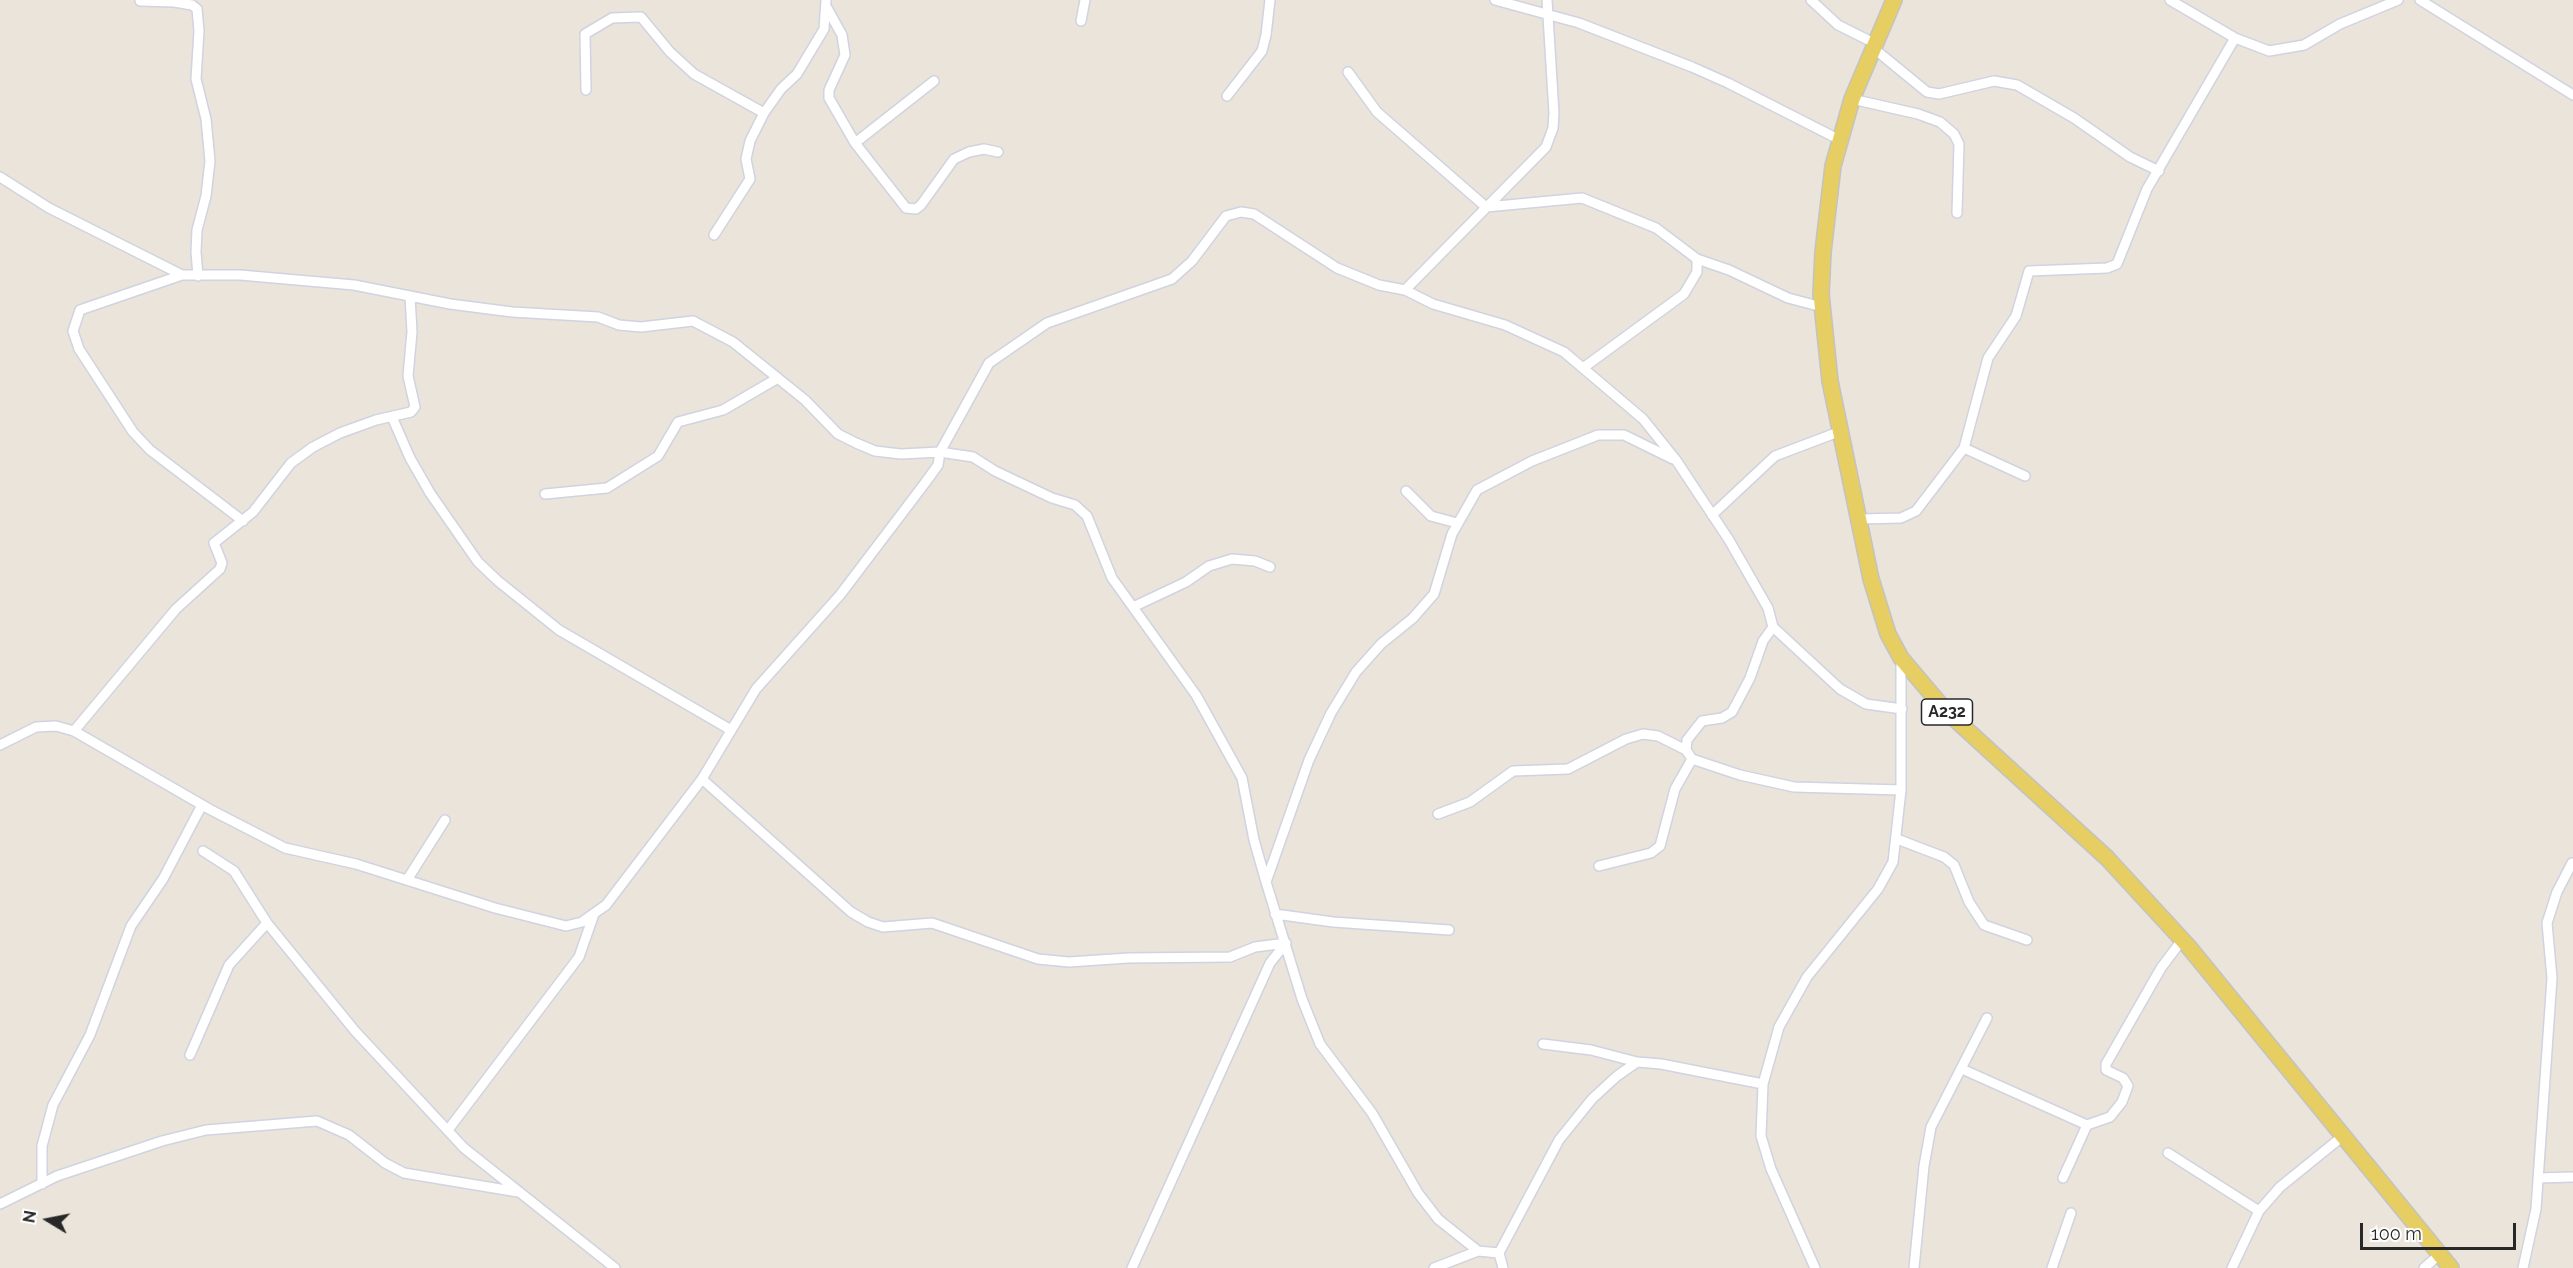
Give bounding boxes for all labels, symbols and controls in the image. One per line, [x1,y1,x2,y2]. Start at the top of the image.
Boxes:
road number: A232 [1922,699,1972,725]
north arrow [18,1190,78,1250]
text: N [19,1209,40,1224]
scale bar [2363,1211,2519,1249]
text: 100 m [2371,1223,2422,1244]

